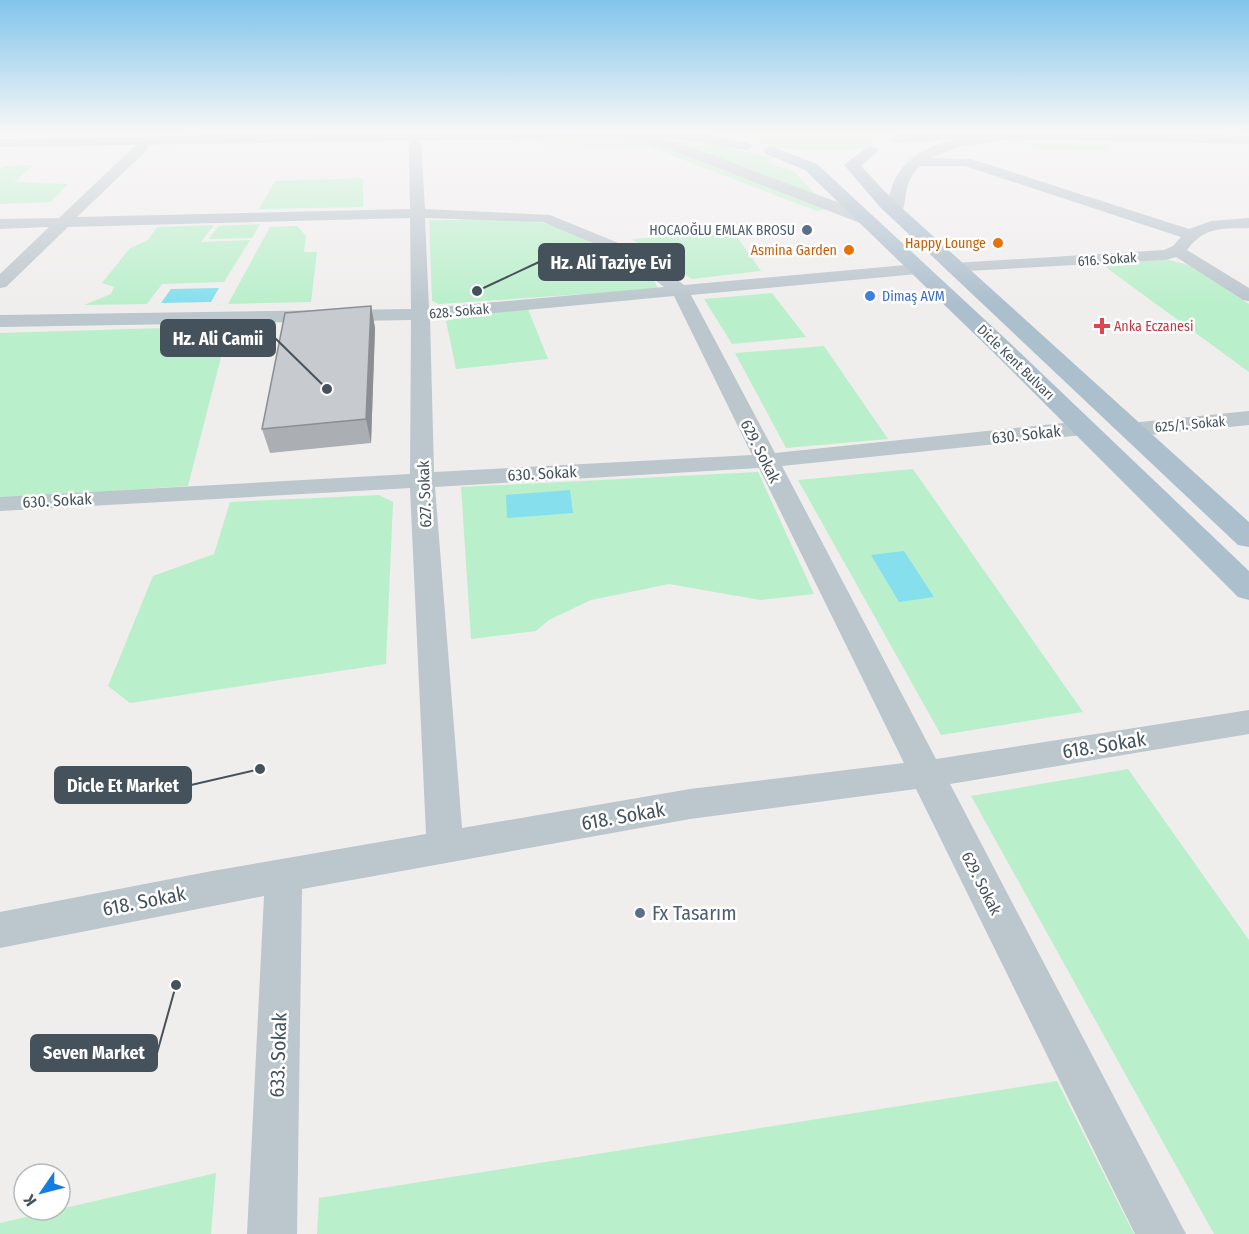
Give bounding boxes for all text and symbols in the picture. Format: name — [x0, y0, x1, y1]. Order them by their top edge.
place label: HOCAOĞLU EMLAK BROSU — [649, 222, 795, 239]
marker: HOCAOĞLU EMLAK BROSU — [800, 223, 814, 237]
place label: Happy Lounge — [905, 235, 986, 252]
marker: Happy Lounge — [991, 236, 1005, 250]
place label: Asmina Garden — [751, 242, 837, 259]
marker: Asmina Garden — [842, 243, 856, 257]
callout: Hz. Ali Taziye Evi — [539, 244, 684, 280]
street label: 616. Sokak — [1077, 249, 1138, 270]
text: Hz. Ali Taziye Evi — [551, 252, 671, 274]
place label: Dimaş AVM — [882, 288, 945, 305]
marker: Dimaş AVM — [863, 289, 877, 303]
street label: 628. Sokak — [428, 300, 490, 323]
place label: Anka Eczanesi — [1114, 318, 1194, 335]
marker: Anka Eczanesi — [1095, 319, 1109, 333]
callout: Hz. Ali Camii — [161, 320, 275, 356]
street label: Dicle Kent Bulvarı — [974, 321, 1058, 403]
text: Hz. Ali Camii — [173, 328, 263, 350]
street label: 625/1. Sokak — [1154, 413, 1226, 436]
street label: 629. Sokak — [737, 416, 785, 487]
street label: 630. Sokak — [991, 421, 1062, 448]
street label: 627. Sokak — [414, 460, 435, 528]
street label: 630. Sokak — [507, 462, 578, 485]
street label: 630. Sokak — [22, 489, 93, 512]
street label: 618. Sokak — [1060, 726, 1148, 763]
callout: Dicle Et Market — [55, 767, 191, 803]
text: Dicle Et Market — [67, 775, 180, 797]
street label: 618. Sokak — [579, 797, 667, 835]
street label: 629. Sokak — [958, 848, 1006, 919]
street label: 618. Sokak — [100, 881, 188, 921]
place label: Fx Tasarım — [652, 901, 737, 925]
marker: Fx Tasarım — [633, 906, 647, 920]
street label: 633. Sokak — [265, 1011, 292, 1098]
callout: Seven Market — [31, 1035, 157, 1071]
text: Seven Market — [43, 1042, 146, 1064]
north arrow — [12, 1162, 72, 1222]
text: K — [19, 1190, 41, 1210]

